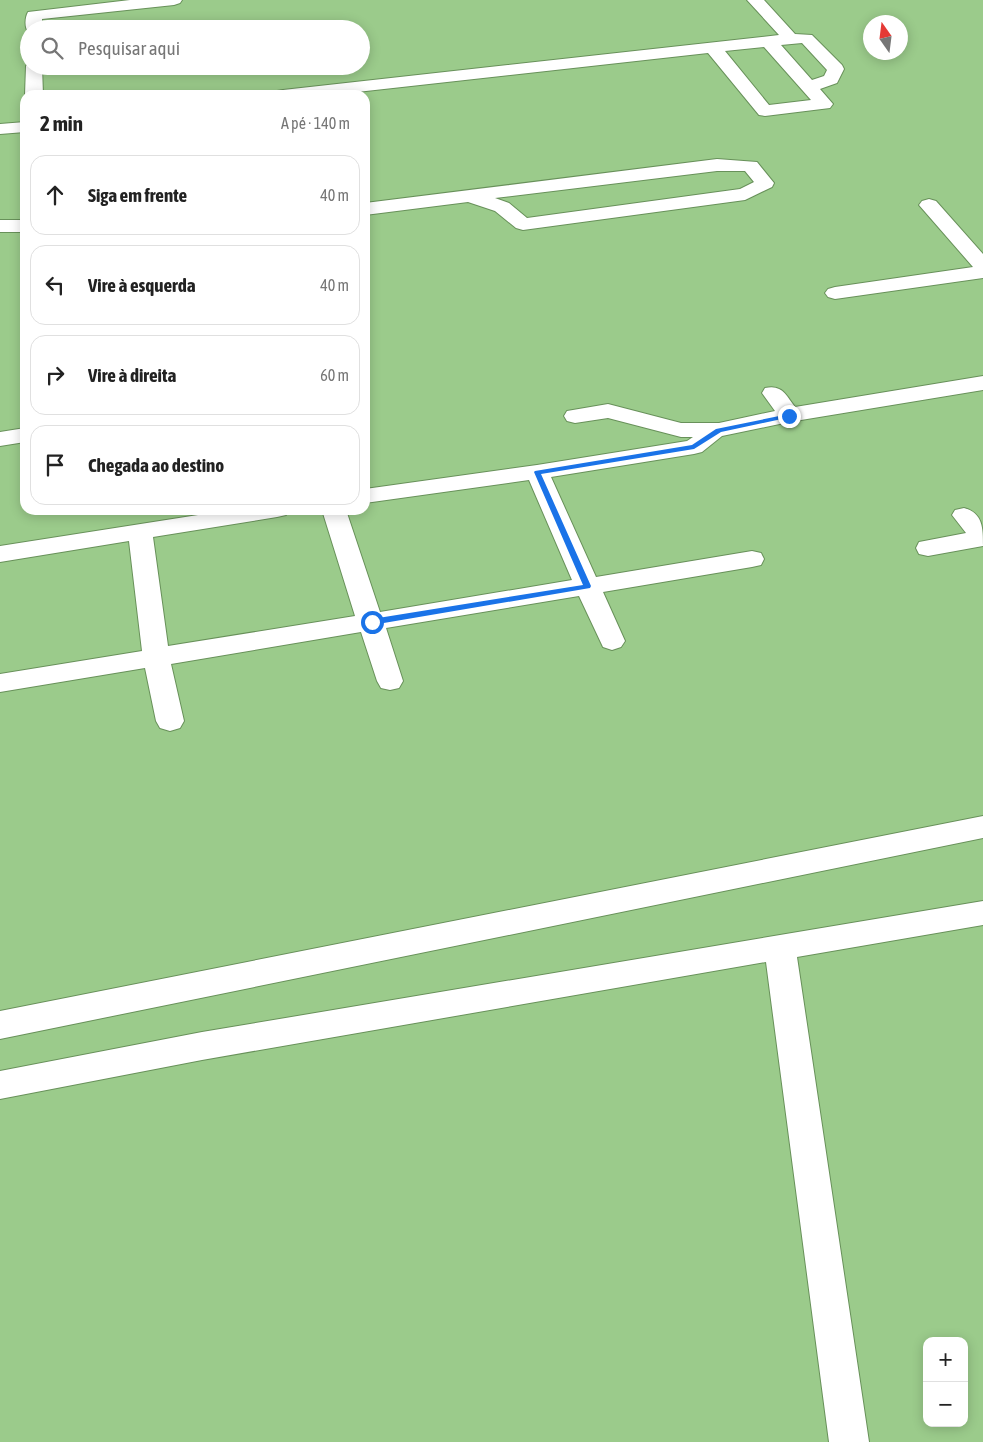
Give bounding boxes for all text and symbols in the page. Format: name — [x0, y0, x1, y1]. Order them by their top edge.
north arrow — [863, 15, 908, 60]
search box — [20, 20, 370, 75]
icon: search — [38, 34, 66, 62]
text: Pesquisar aqui — [78, 37, 180, 59]
text: 2 min — [40, 111, 83, 135]
text: A pé · 140 m — [281, 114, 350, 132]
icon: ahead — [41, 181, 69, 209]
text: Siga em frente — [88, 184, 187, 206]
text: 40 m — [320, 186, 349, 204]
icon: left — [41, 271, 69, 299]
text: Vire à esquerda — [88, 274, 196, 296]
text: 40 m — [320, 276, 349, 294]
icon: right — [41, 361, 69, 389]
text: Vire à direita — [88, 364, 176, 386]
text: 60 m — [320, 366, 349, 384]
route end — [778, 405, 801, 428]
icon: arrive — [41, 451, 69, 479]
text: Chegada ao destino — [88, 454, 224, 476]
route start — [361, 611, 384, 634]
map controls — [923, 1337, 968, 1427]
button: + — [923, 1337, 968, 1382]
button: − — [923, 1382, 968, 1427]

